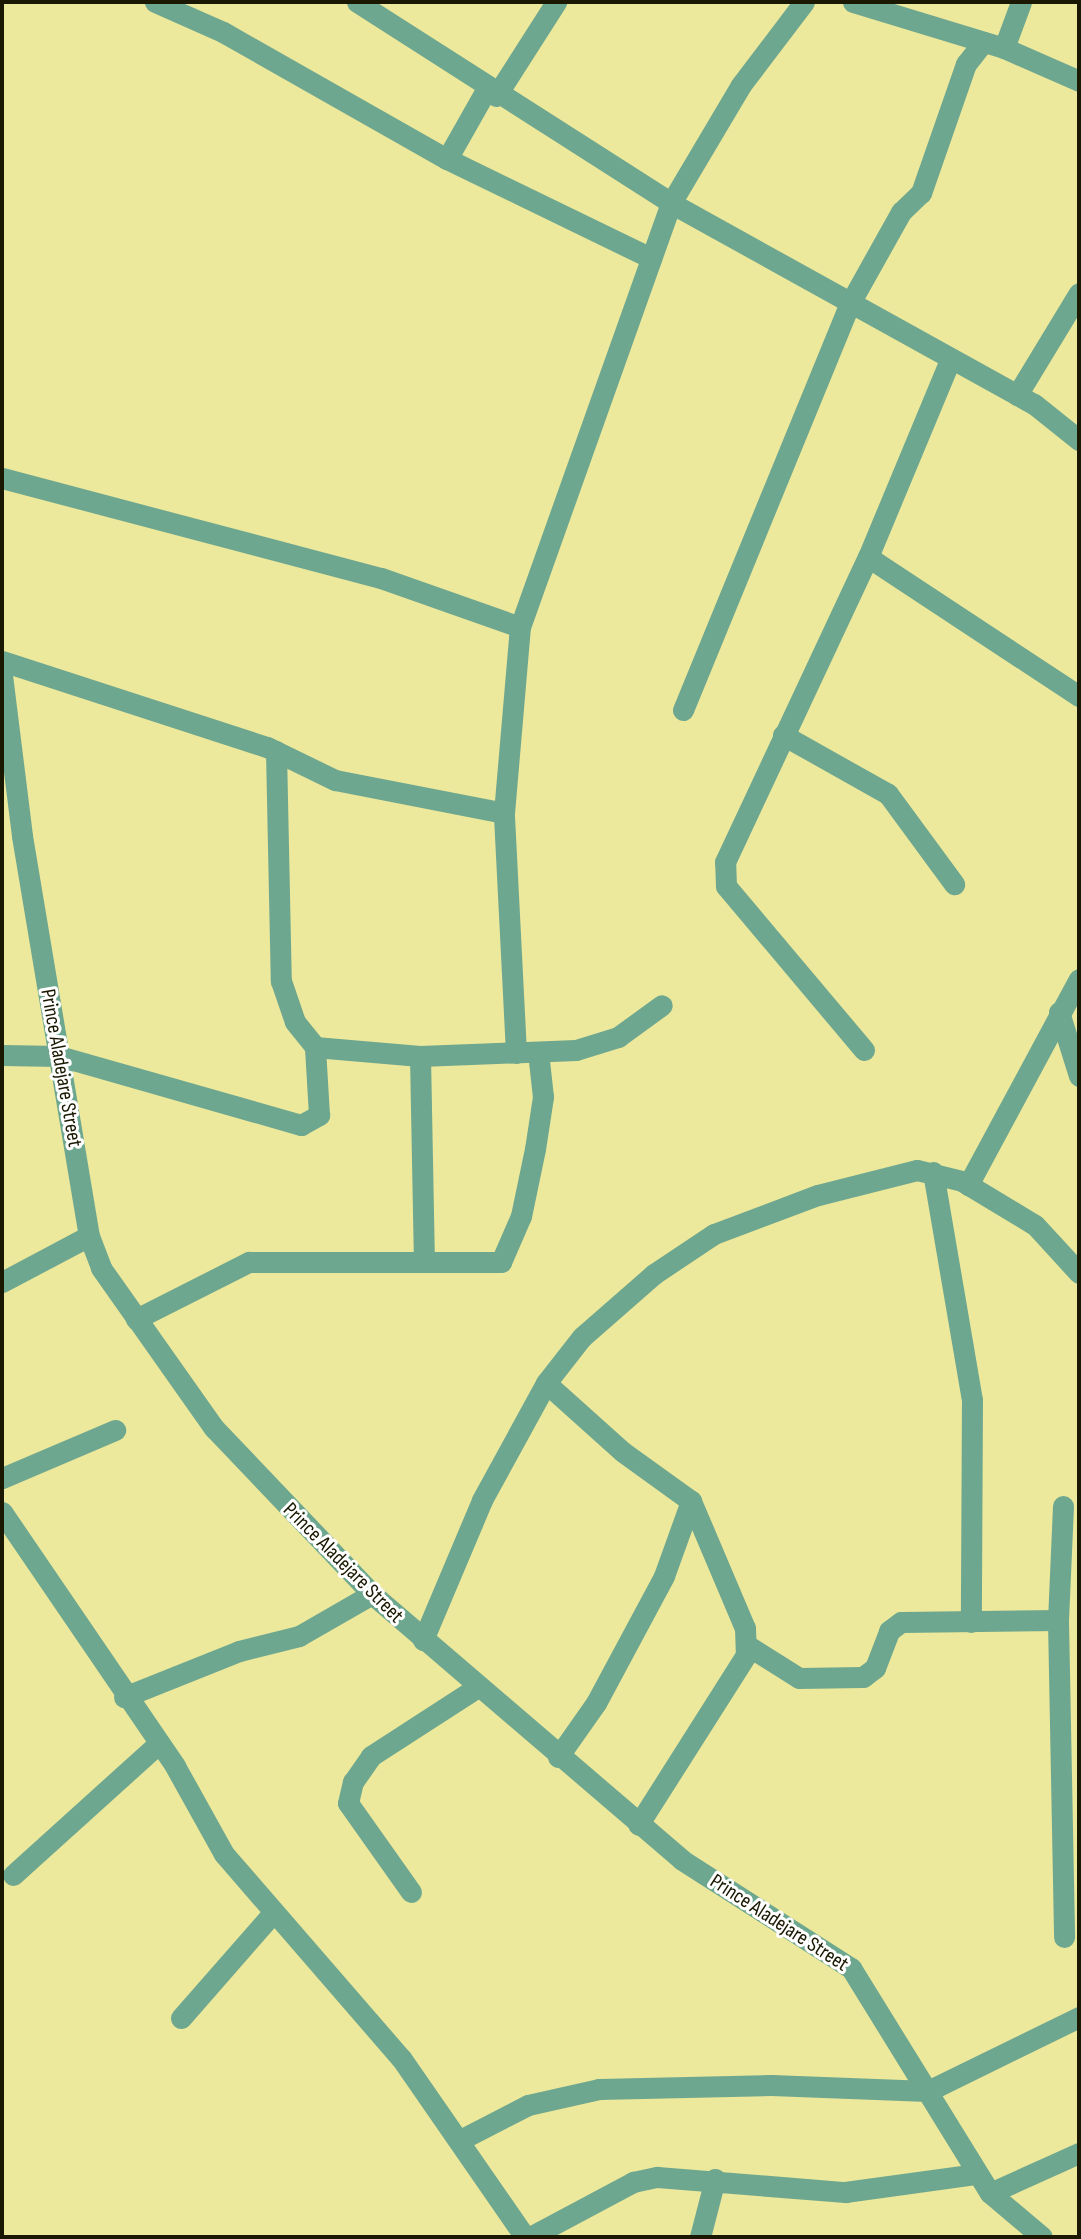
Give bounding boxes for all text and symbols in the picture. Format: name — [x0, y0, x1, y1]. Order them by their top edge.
street label: Prince Aladejare Street — [35, 987, 87, 1149]
street label: Prince Aladejare Street — [278, 1498, 408, 1628]
street label: Prince Aladejare Street — [705, 1869, 853, 1977]

